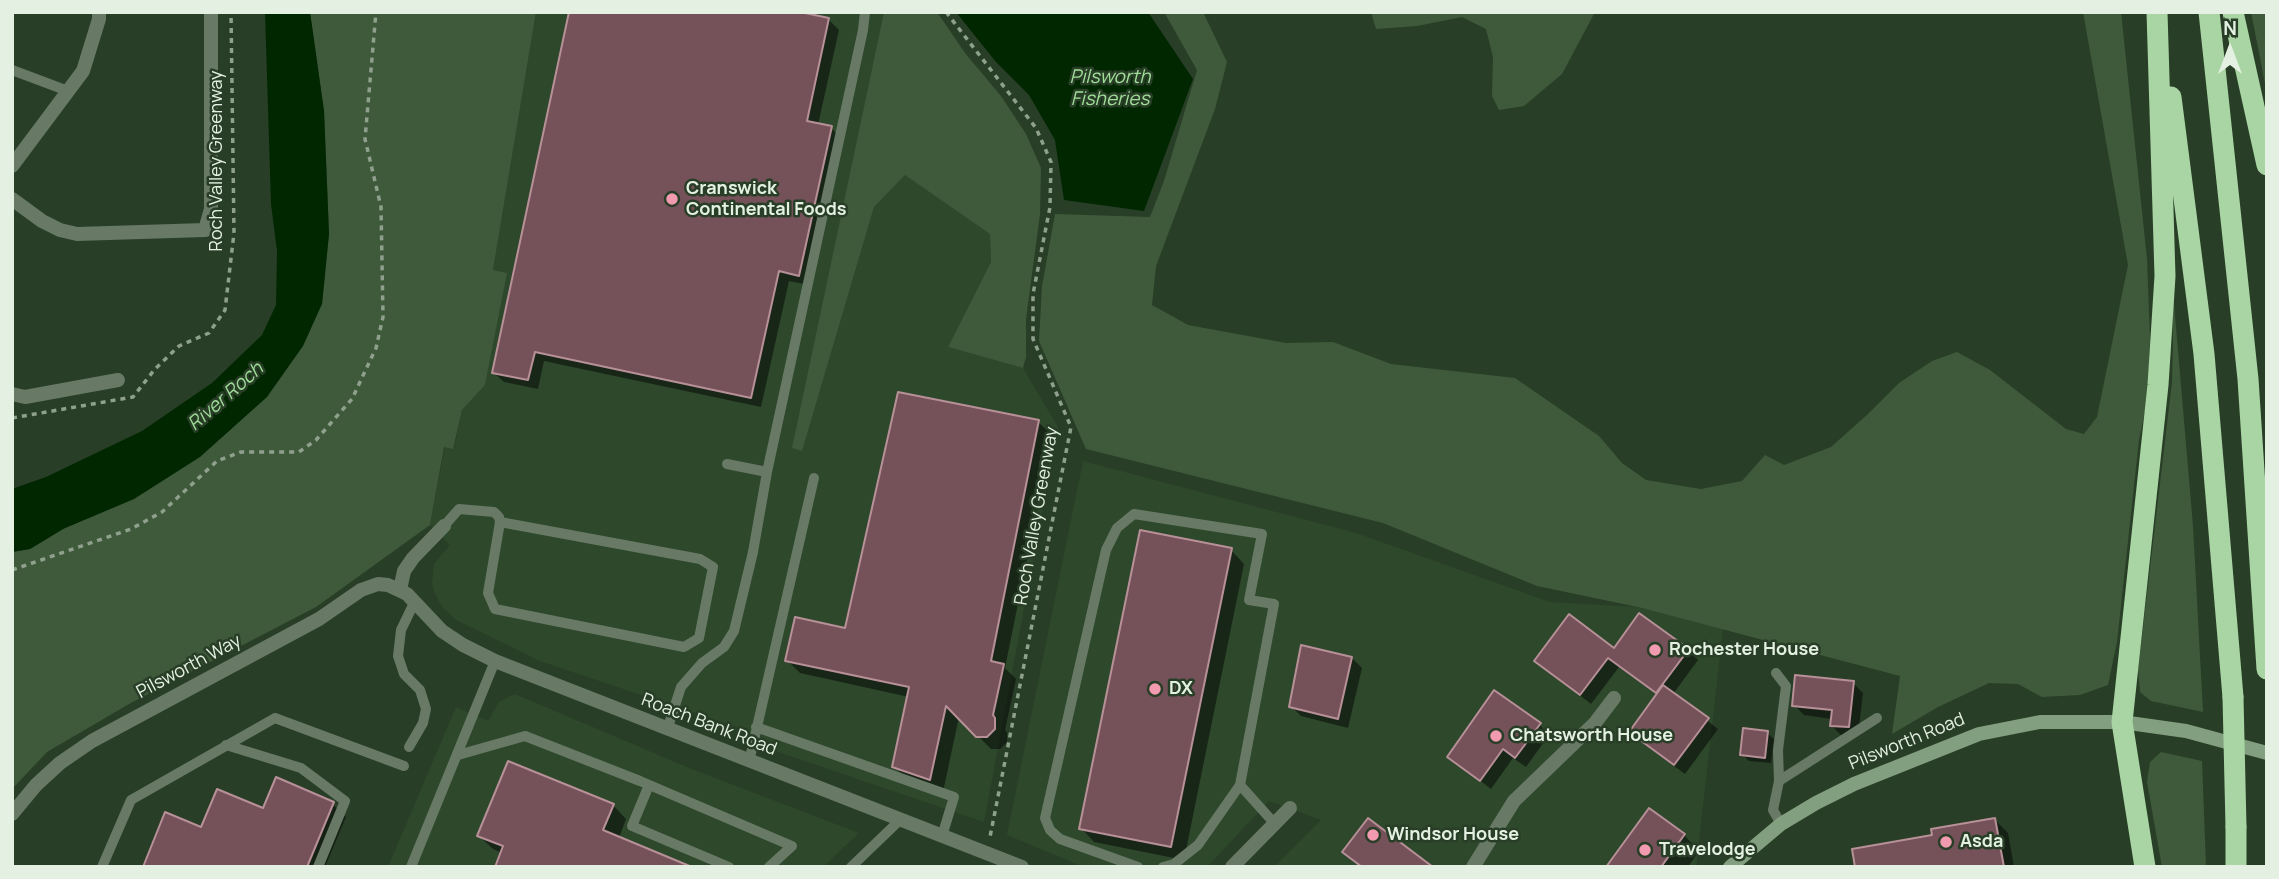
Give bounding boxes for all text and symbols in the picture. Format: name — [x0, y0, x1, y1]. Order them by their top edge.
north arrow — [2195, 14, 2265, 84]
text: N — [2223, 15, 2237, 41]
water label: Pilsworth Fisheries — [1069, 67, 1151, 111]
street label: Roch Valley Greenway — [206, 71, 228, 251]
place label: Cranswick Continental Foods — [686, 178, 847, 220]
marker: Cranswick Continental Foods — [664, 191, 680, 207]
water label: River Roch — [184, 358, 268, 436]
street label: Roch Valley Greenway — [1011, 425, 1063, 607]
street label: Pilsworth Way — [133, 630, 245, 704]
place label: Rochester House — [1669, 639, 1819, 661]
marker: Rochester House — [1647, 642, 1663, 658]
place label: DX — [1169, 678, 1193, 700]
marker: DX — [1147, 681, 1163, 697]
street label: Roach Bank Road — [638, 689, 780, 761]
street label: Pilsworth Road — [1846, 709, 1968, 775]
place label: Chatsworth House — [1510, 725, 1673, 747]
marker: Chatsworth House — [1488, 728, 1504, 744]
place label: Windsor House — [1387, 824, 1519, 846]
marker: Windsor House — [1365, 827, 1381, 843]
place label: Asda — [1960, 831, 2003, 853]
marker: Asda — [1938, 834, 1954, 850]
place label: Travelodge — [1659, 839, 1756, 861]
marker: Travelodge — [1637, 842, 1653, 858]

